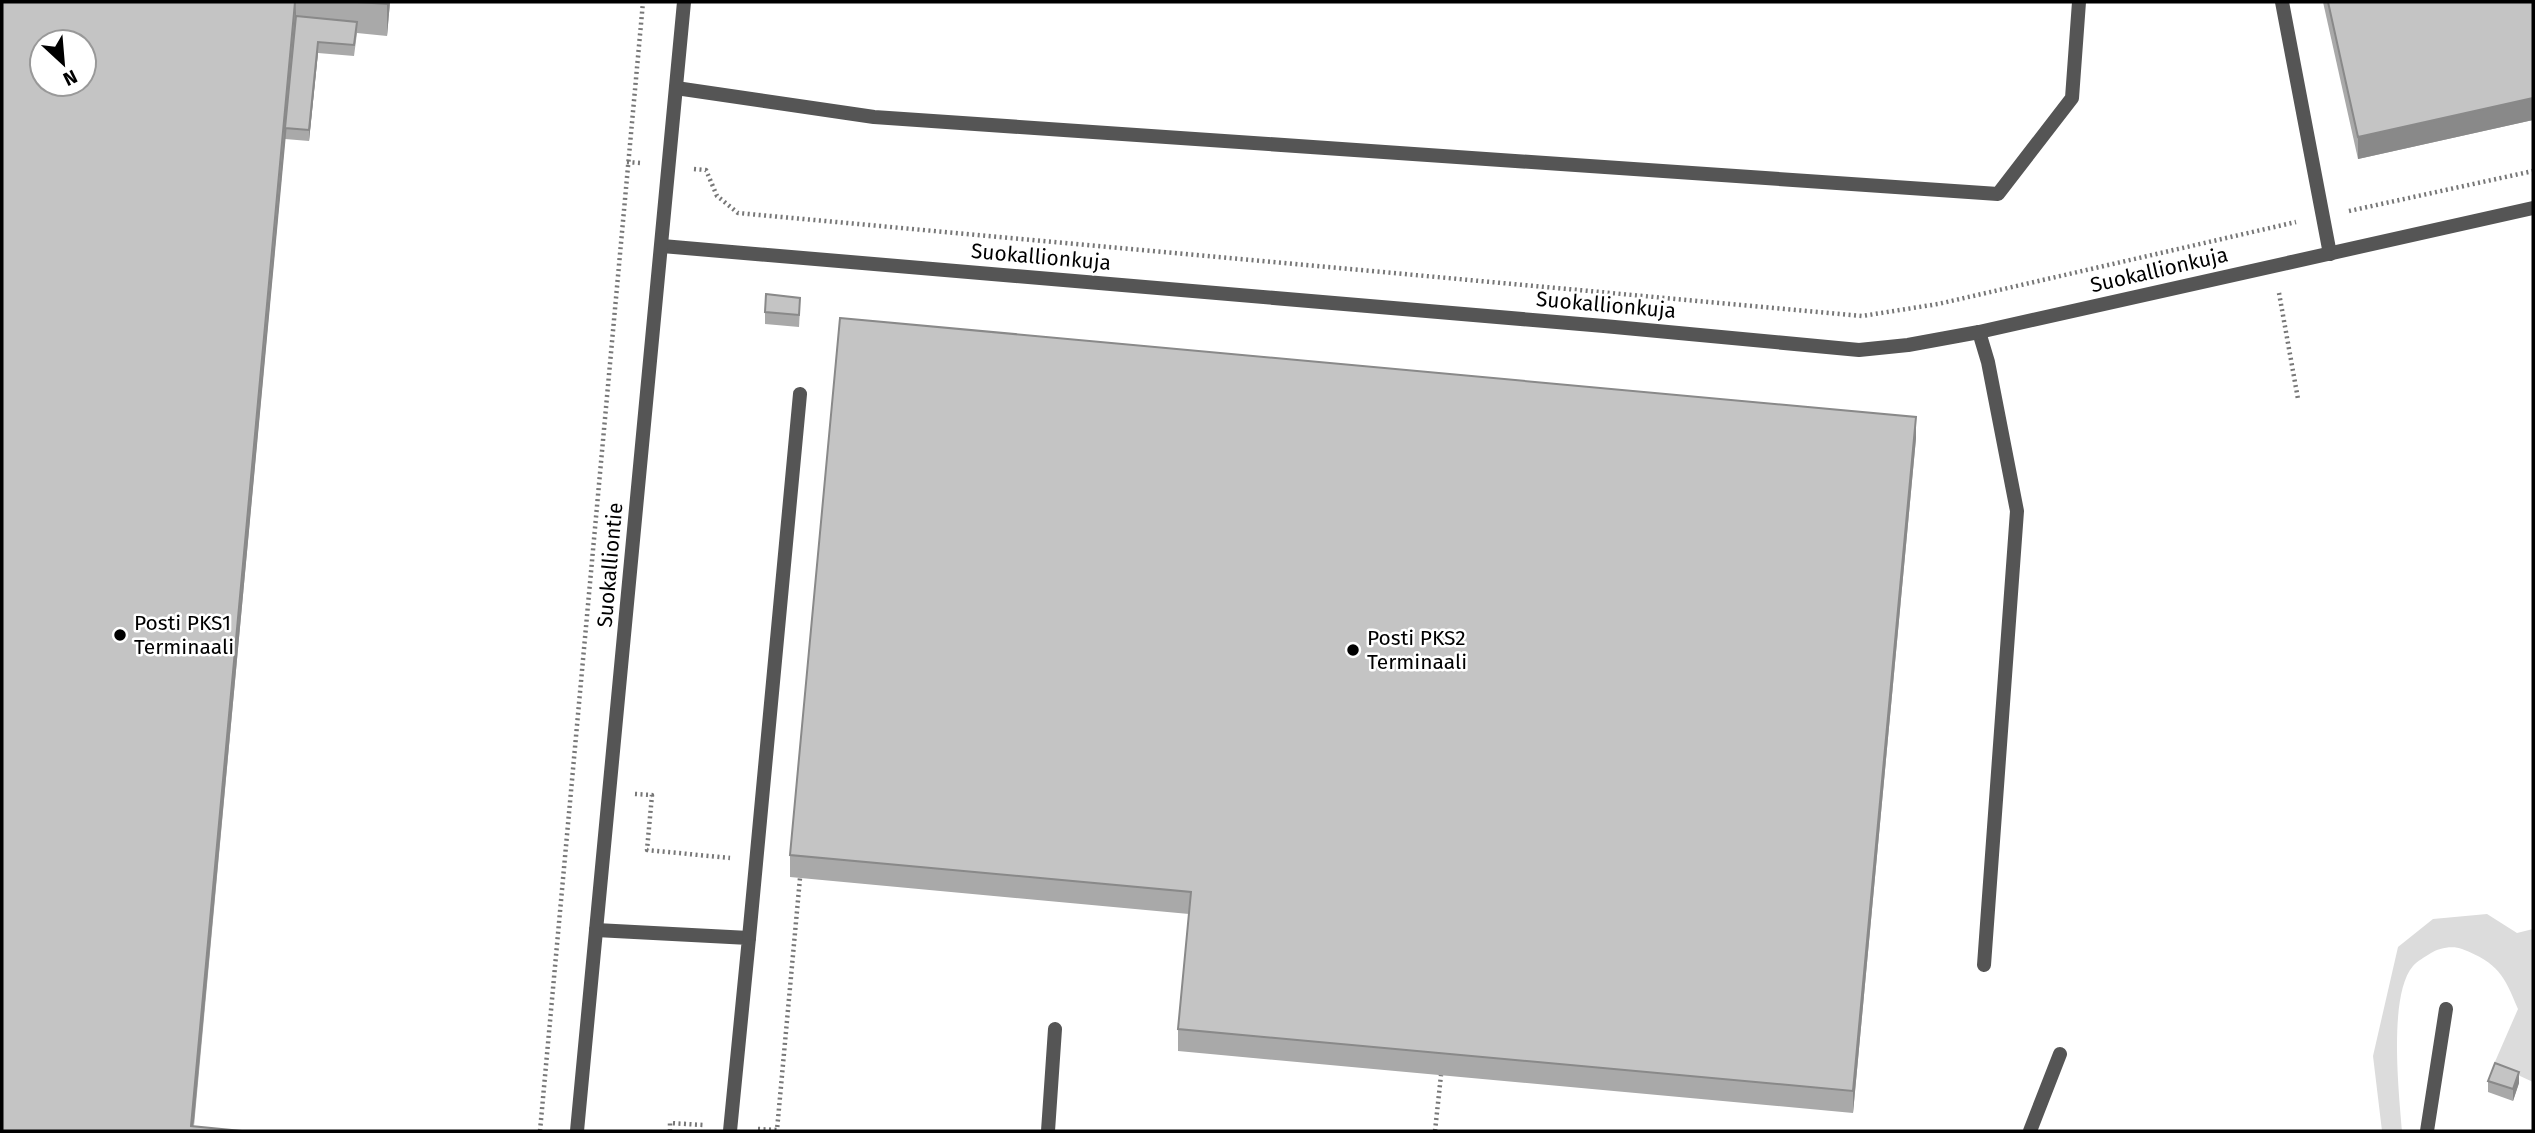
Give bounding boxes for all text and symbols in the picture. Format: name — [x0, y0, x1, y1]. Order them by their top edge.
north arrow — [28, 28, 98, 98]
text: N — [60, 65, 81, 91]
street label: Suokallionkuja — [970, 238, 1112, 276]
street label: Suokallionkuja — [2088, 242, 2230, 298]
street label: Suokallionkuja — [1535, 286, 1677, 324]
street label: Suokalliontie — [592, 501, 628, 629]
place label: Posti PKS1 Terminaali — [134, 610, 234, 660]
place label: Posti PKS2 Terminaali — [1367, 625, 1467, 675]
marker: Posti PKS1 Terminaali — [112, 627, 128, 643]
marker: Posti PKS2 Terminaali — [1345, 642, 1361, 658]

